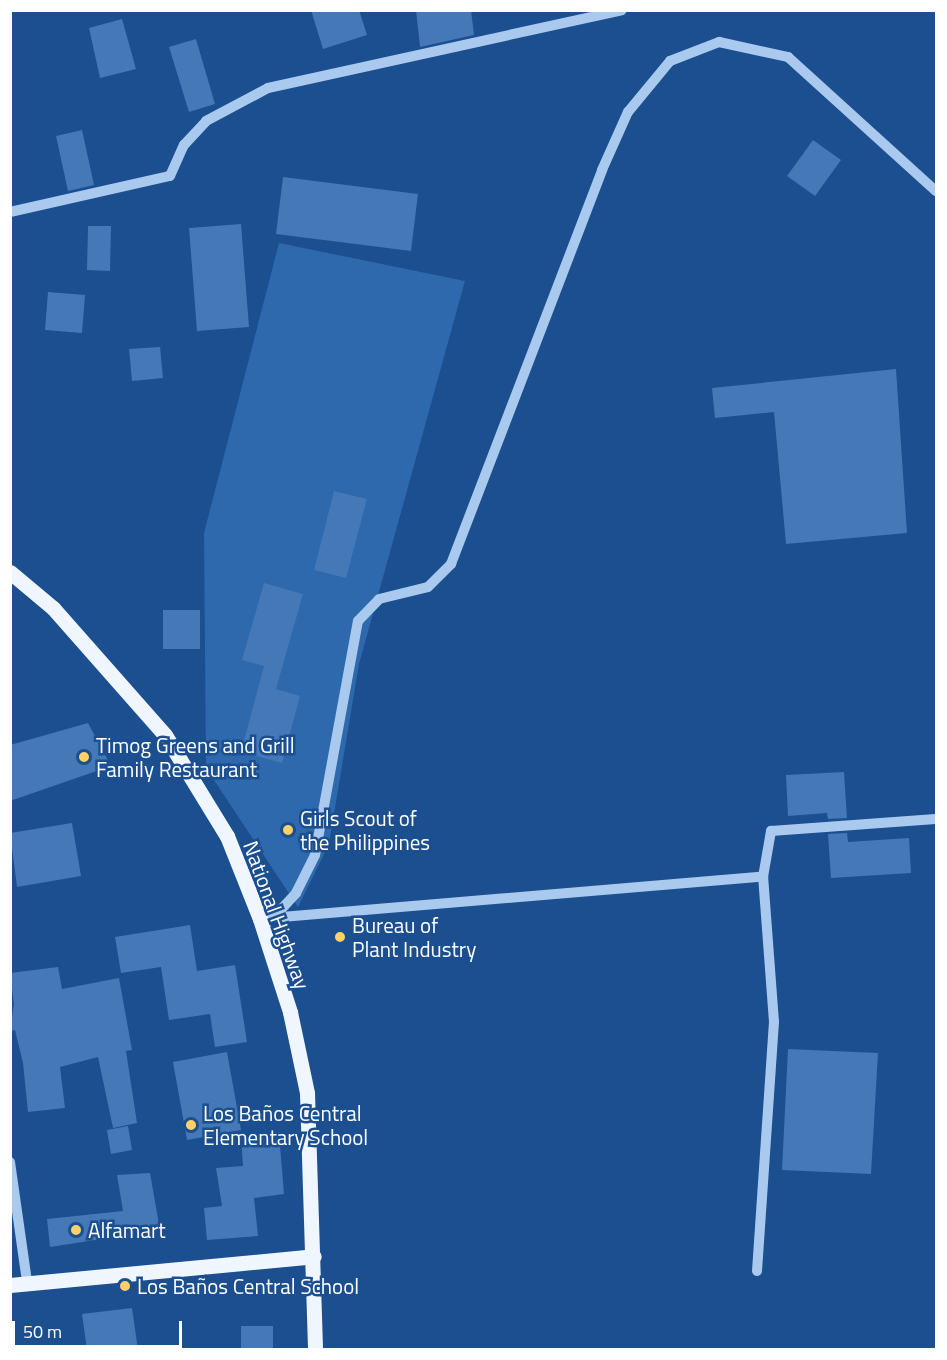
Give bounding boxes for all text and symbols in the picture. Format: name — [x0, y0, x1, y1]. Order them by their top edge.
place label: Timog Greens and Grill Family Restaurant — [96, 732, 295, 782]
marker: Timog Greens and Grill Family Restaurant — [77, 750, 91, 764]
place label: Girls Scout of the Philippines — [300, 805, 430, 855]
marker: Girls Scout of the Philippines — [281, 823, 295, 837]
street label: National Highway — [238, 837, 316, 993]
place label: Bureau of Plant Industry — [352, 912, 476, 962]
marker: Bureau of Plant Industry — [333, 930, 347, 944]
place label: Los Baños Central Elementary School — [203, 1100, 368, 1150]
marker: Los Baños Central Elementary School — [184, 1118, 198, 1132]
place label: Alfamart — [88, 1217, 166, 1243]
marker: Alfamart — [69, 1223, 83, 1237]
place label: Los Baños Central School — [137, 1273, 359, 1299]
marker: Los Baños Central School — [118, 1279, 132, 1293]
scale bar — [15, 1309, 184, 1347]
text: 50 m — [23, 1318, 62, 1345]

